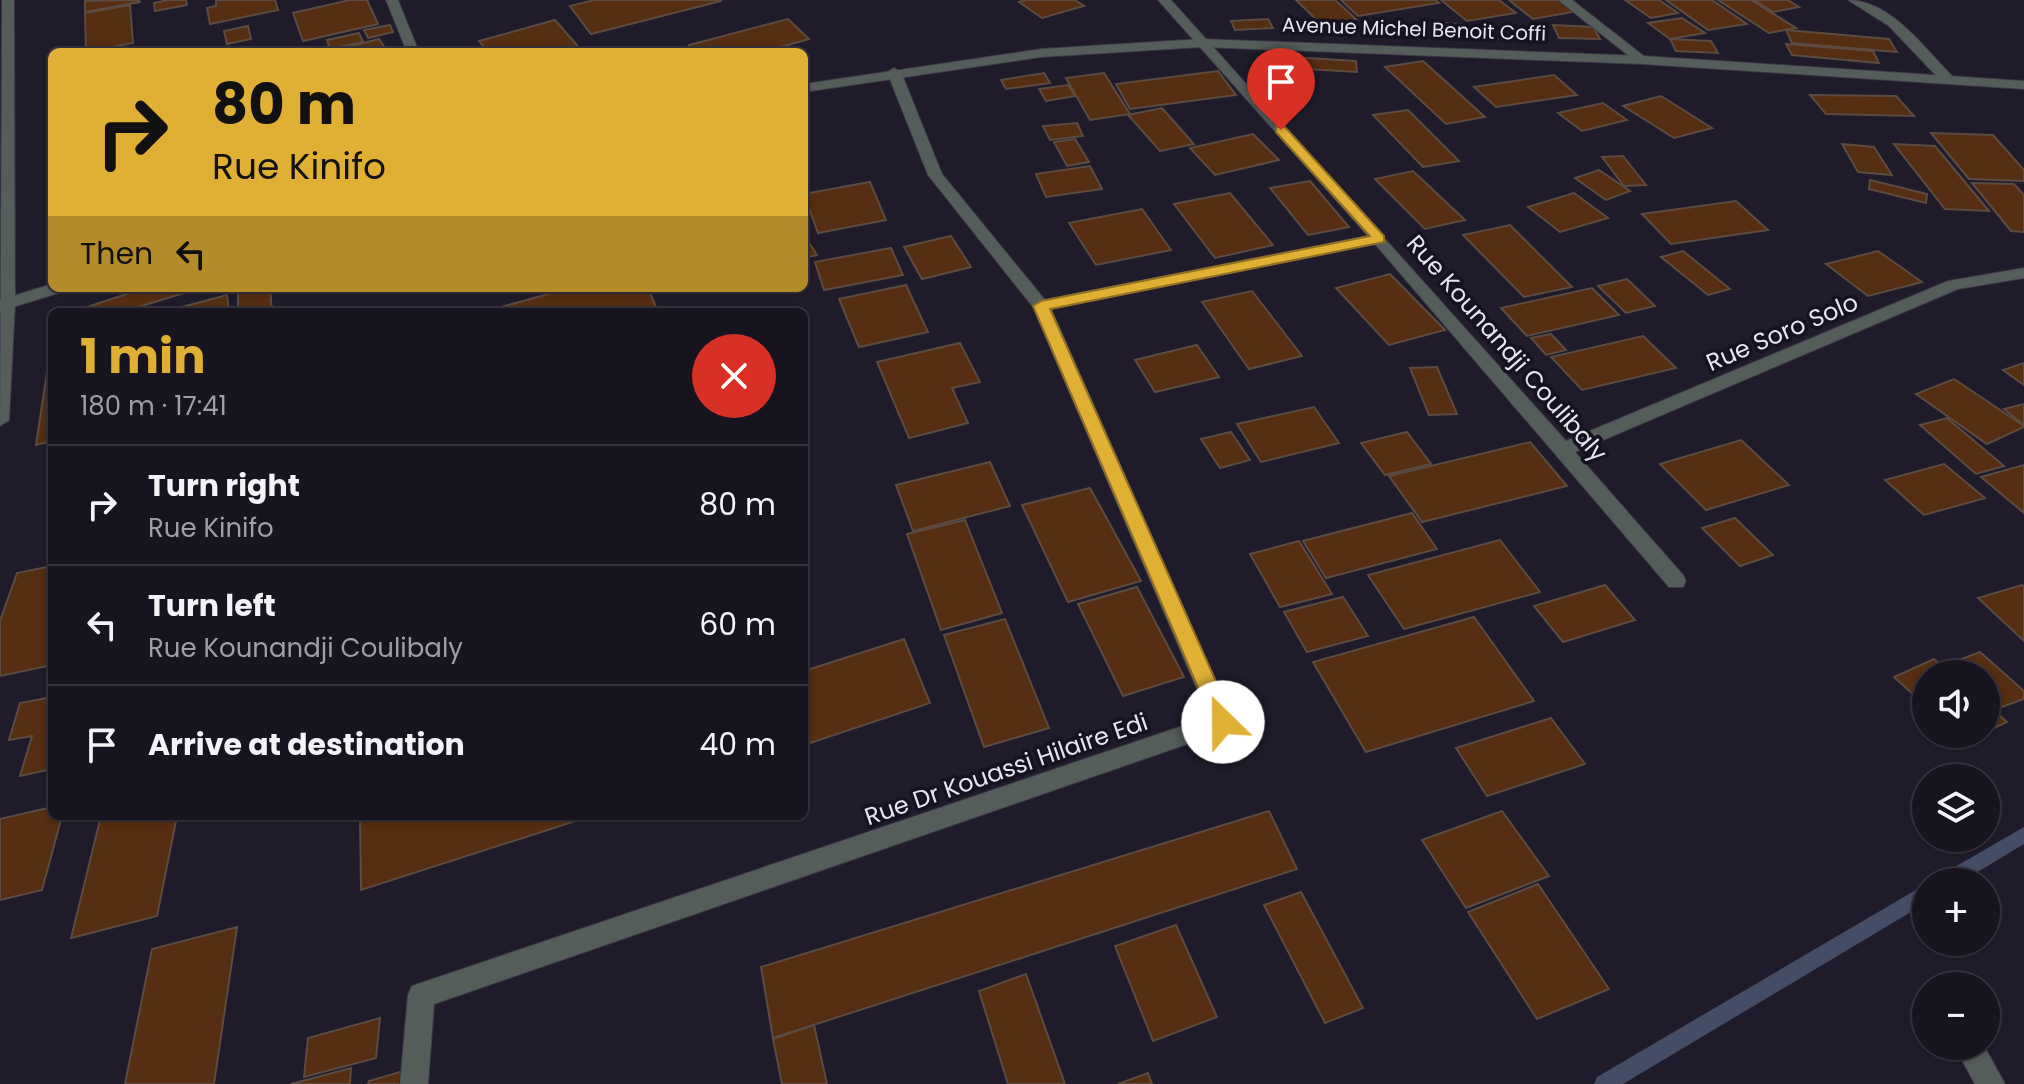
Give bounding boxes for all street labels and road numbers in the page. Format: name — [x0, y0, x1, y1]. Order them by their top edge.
street label: Avenue Michel Benoit Coffi — [1281, 10, 1547, 48]
street label: Rue Kounandji Coulibaly — [1399, 227, 1615, 469]
street label: Rue Soro Solo — [1701, 285, 1863, 379]
street label: Rue Dr Kouassi Hilaire Edi — [860, 705, 1152, 833]

